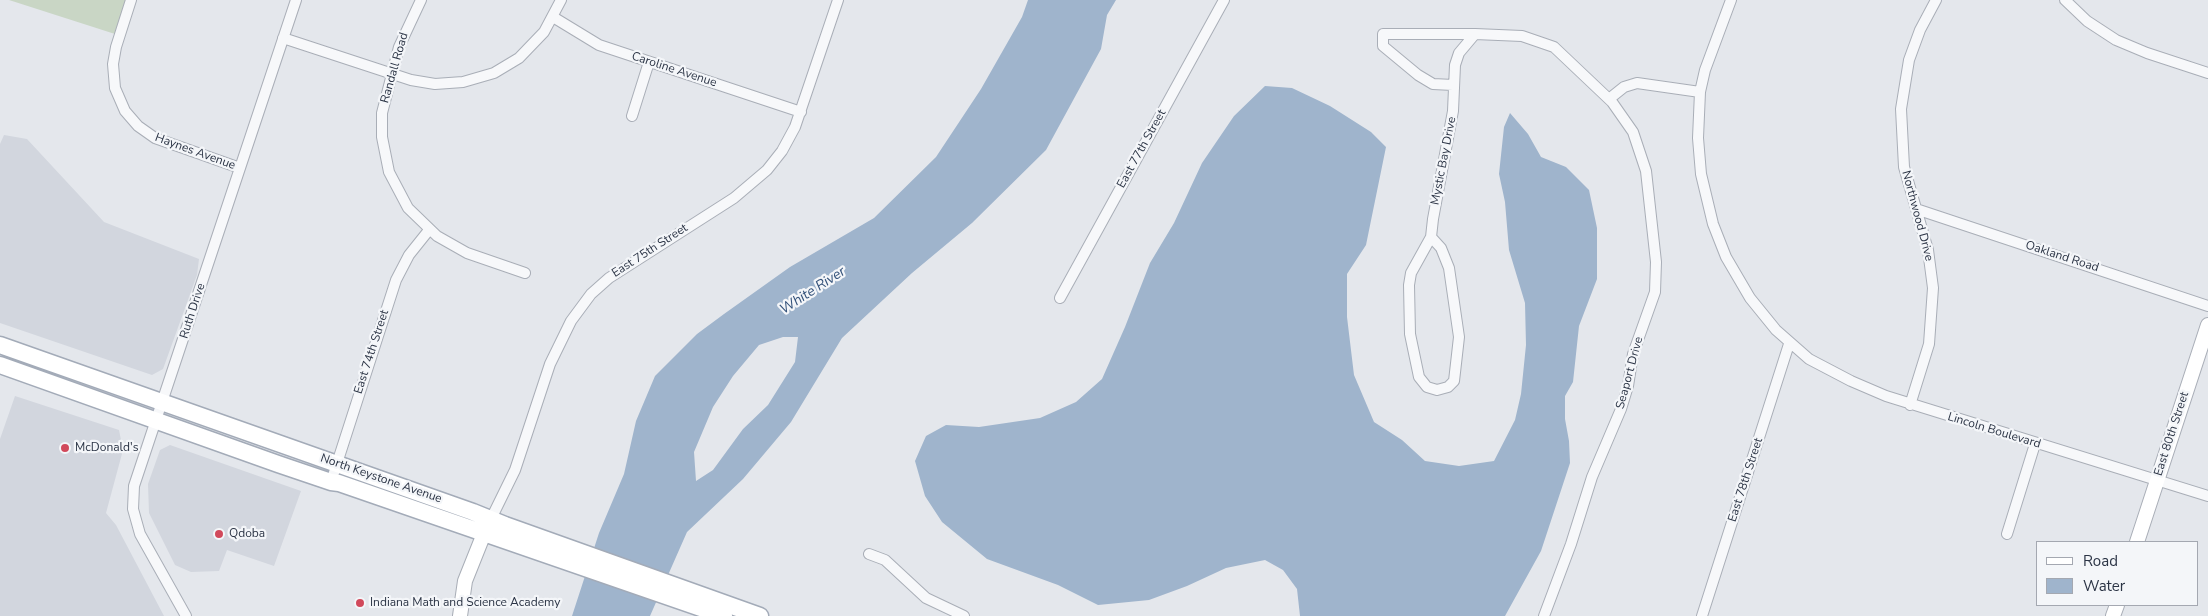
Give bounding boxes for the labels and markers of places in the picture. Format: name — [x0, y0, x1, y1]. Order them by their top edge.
place label: McDonald's — [75, 441, 138, 455]
marker: McDonald's — [59, 442, 71, 454]
place label: Qdoba — [229, 527, 265, 541]
marker: Qdoba — [213, 528, 225, 540]
place label: Indiana Math and Science Academy — [370, 596, 560, 610]
marker: Indiana Math and Science Academy — [354, 597, 366, 609]

